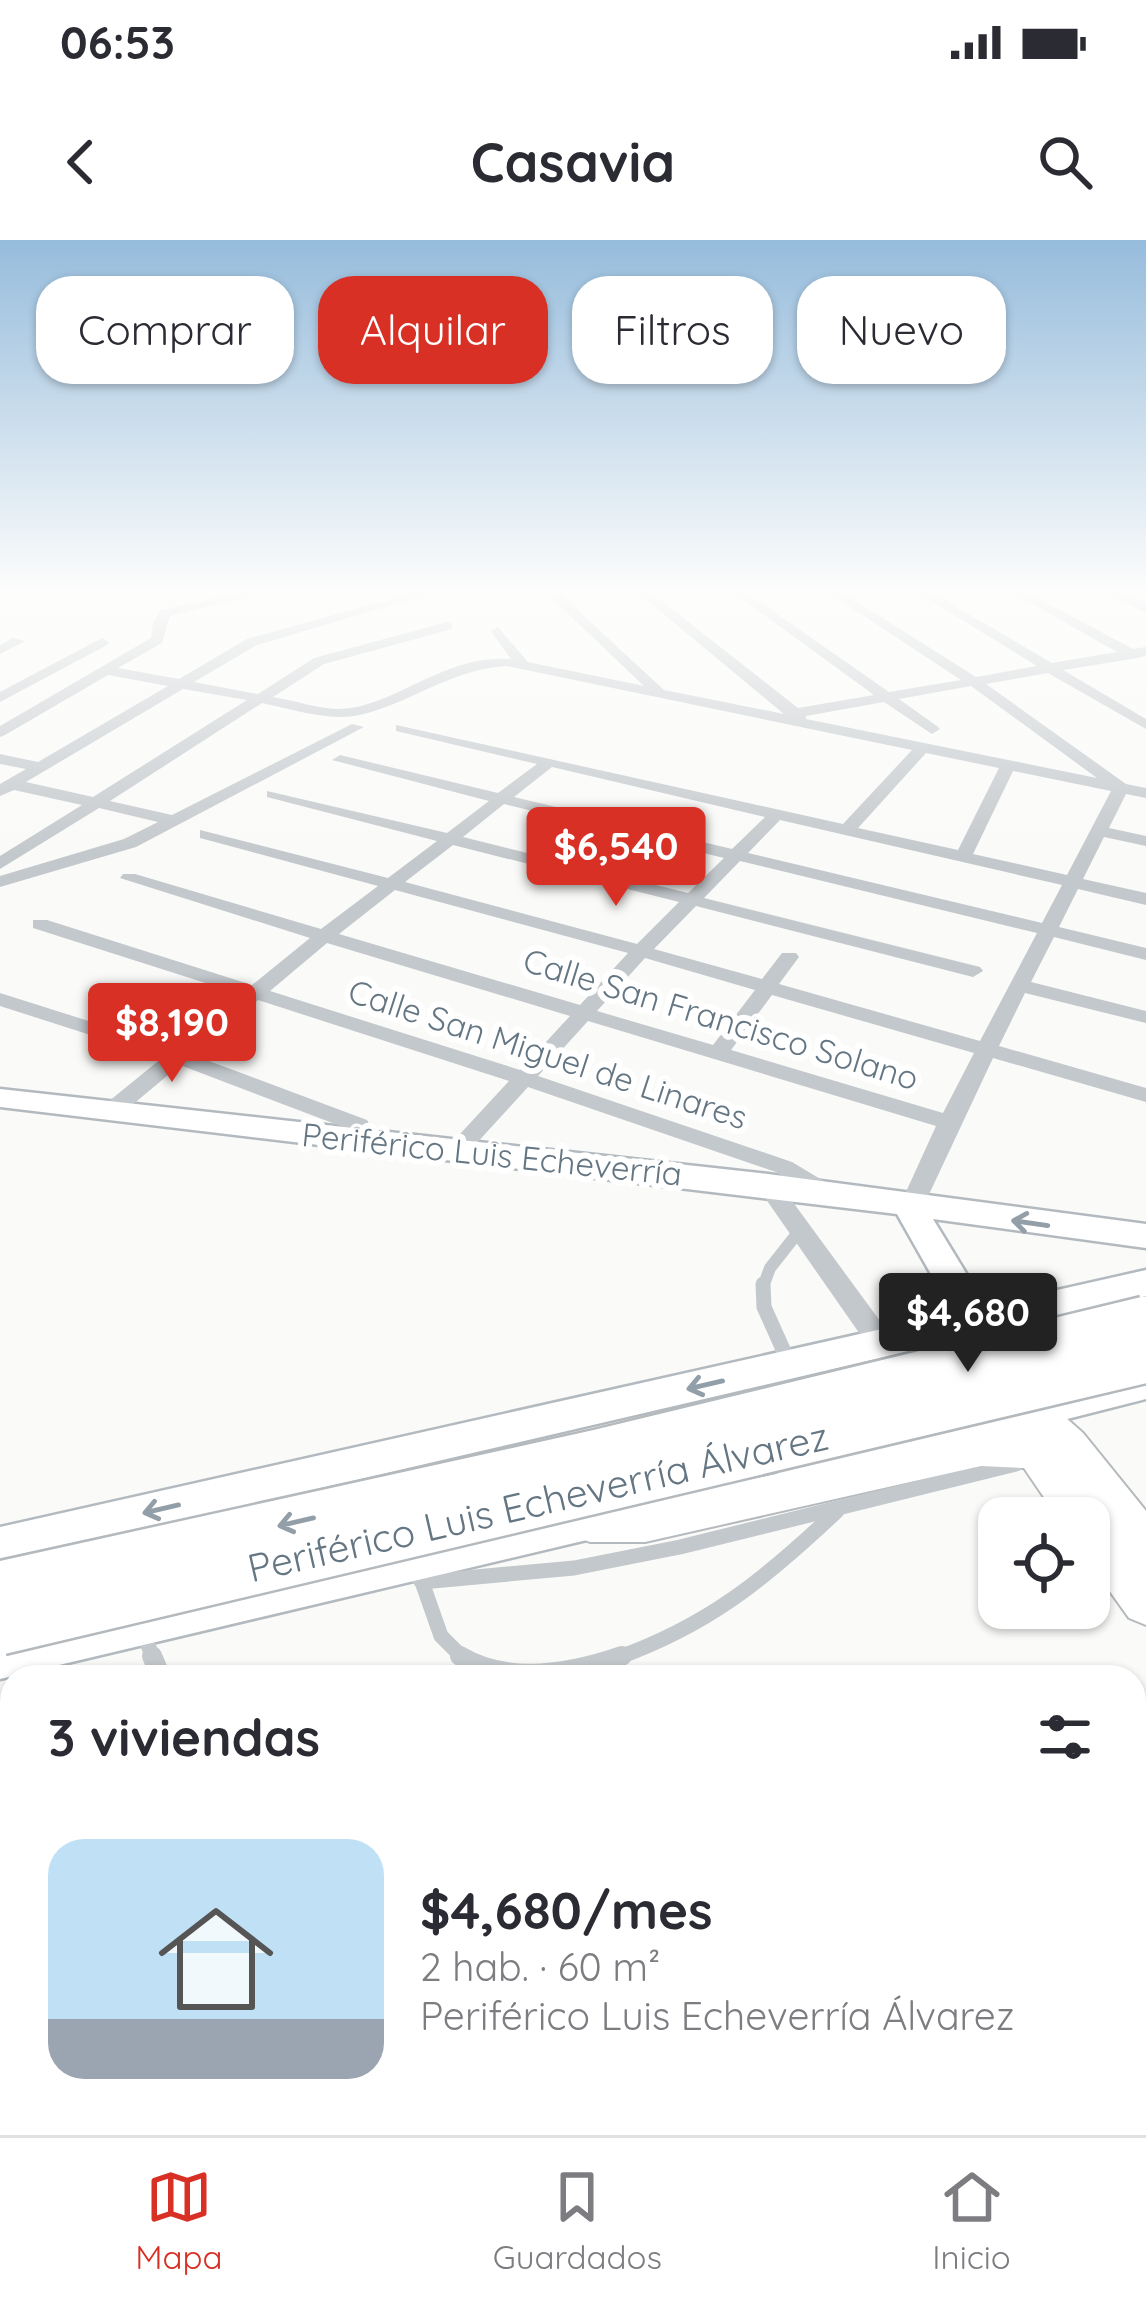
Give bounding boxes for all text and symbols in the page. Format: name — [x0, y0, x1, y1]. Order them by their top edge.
text: 06:53 — [60, 14, 175, 70]
text: Casavia — [471, 128, 675, 196]
icon: back — [48, 129, 114, 195]
icon: search — [1032, 129, 1098, 195]
chip: Comprar — [36, 276, 294, 384]
chip: Alquilar — [318, 276, 548, 384]
chip: Filtros — [572, 276, 773, 384]
chip: Nuevo — [797, 276, 1006, 384]
pin: $6,540 — [518, 807, 714, 909]
text: $6,540 — [554, 821, 678, 870]
street label: Calle San Francisco Solano — [519, 939, 924, 1098]
street label: Calle San Miguel de Linares — [344, 970, 753, 1137]
pin: $8,190 — [74, 983, 270, 1085]
text: $8,190 — [115, 997, 229, 1046]
street label: Periférico Luis Echeverría — [300, 1113, 684, 1194]
one-way arrow — [1011, 1211, 1050, 1234]
pin: $4,680 — [870, 1273, 1066, 1375]
text: $4,680 — [906, 1287, 1030, 1336]
one-way arrow — [686, 1375, 724, 1398]
street label: Periférico Luis Echeverría Álvarez — [243, 1411, 833, 1592]
map controls — [978, 1497, 1110, 1629]
button: locate — [978, 1497, 1110, 1629]
one-way arrow — [142, 1499, 180, 1522]
one-way arrow — [278, 1511, 316, 1534]
icon: filters — [1032, 1704, 1098, 1770]
text: 3 viviendas — [48, 1705, 320, 1769]
text: $4,680/mes — [420, 1878, 713, 1942]
icon: home — [144, 1887, 288, 2031]
text: 2 hab. · 60 m² — [420, 1942, 660, 1991]
text: Periférico Luis Echeverría Álvarez — [420, 1991, 1014, 2040]
tab: Mapa — [135, 2164, 222, 2277]
tab: Guardados — [493, 2164, 662, 2277]
tab: Inicio — [932, 2164, 1011, 2277]

